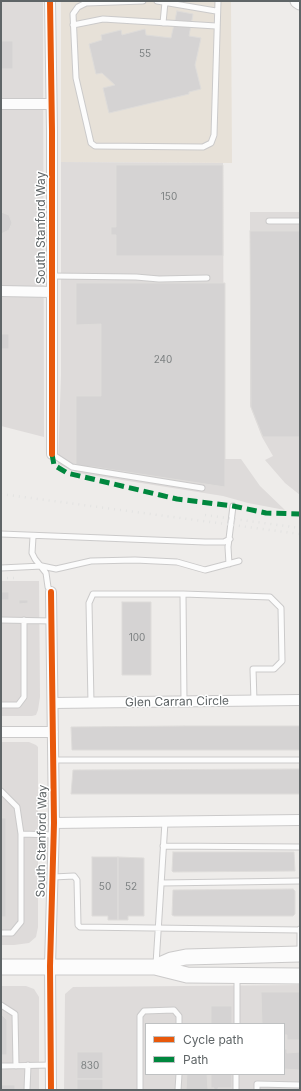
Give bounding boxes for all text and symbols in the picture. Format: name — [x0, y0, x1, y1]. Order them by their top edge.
house number: 55 — [139, 48, 151, 60]
street label: South Stanford Way — [34, 172, 48, 284]
house number: 150 — [161, 191, 177, 203]
house number: 240 — [154, 354, 172, 366]
house number: 100 — [129, 632, 145, 644]
street label: Glen Carran Circle — [125, 694, 229, 710]
street label: South Stanford Way — [34, 785, 50, 897]
house number: 50 — [99, 881, 111, 893]
house number: 52 — [125, 881, 137, 893]
legend — [145, 1023, 285, 1075]
text: Cycle path — [183, 1032, 244, 1047]
text: Path — [183, 1052, 208, 1067]
house number: 830 — [81, 1060, 99, 1072]

